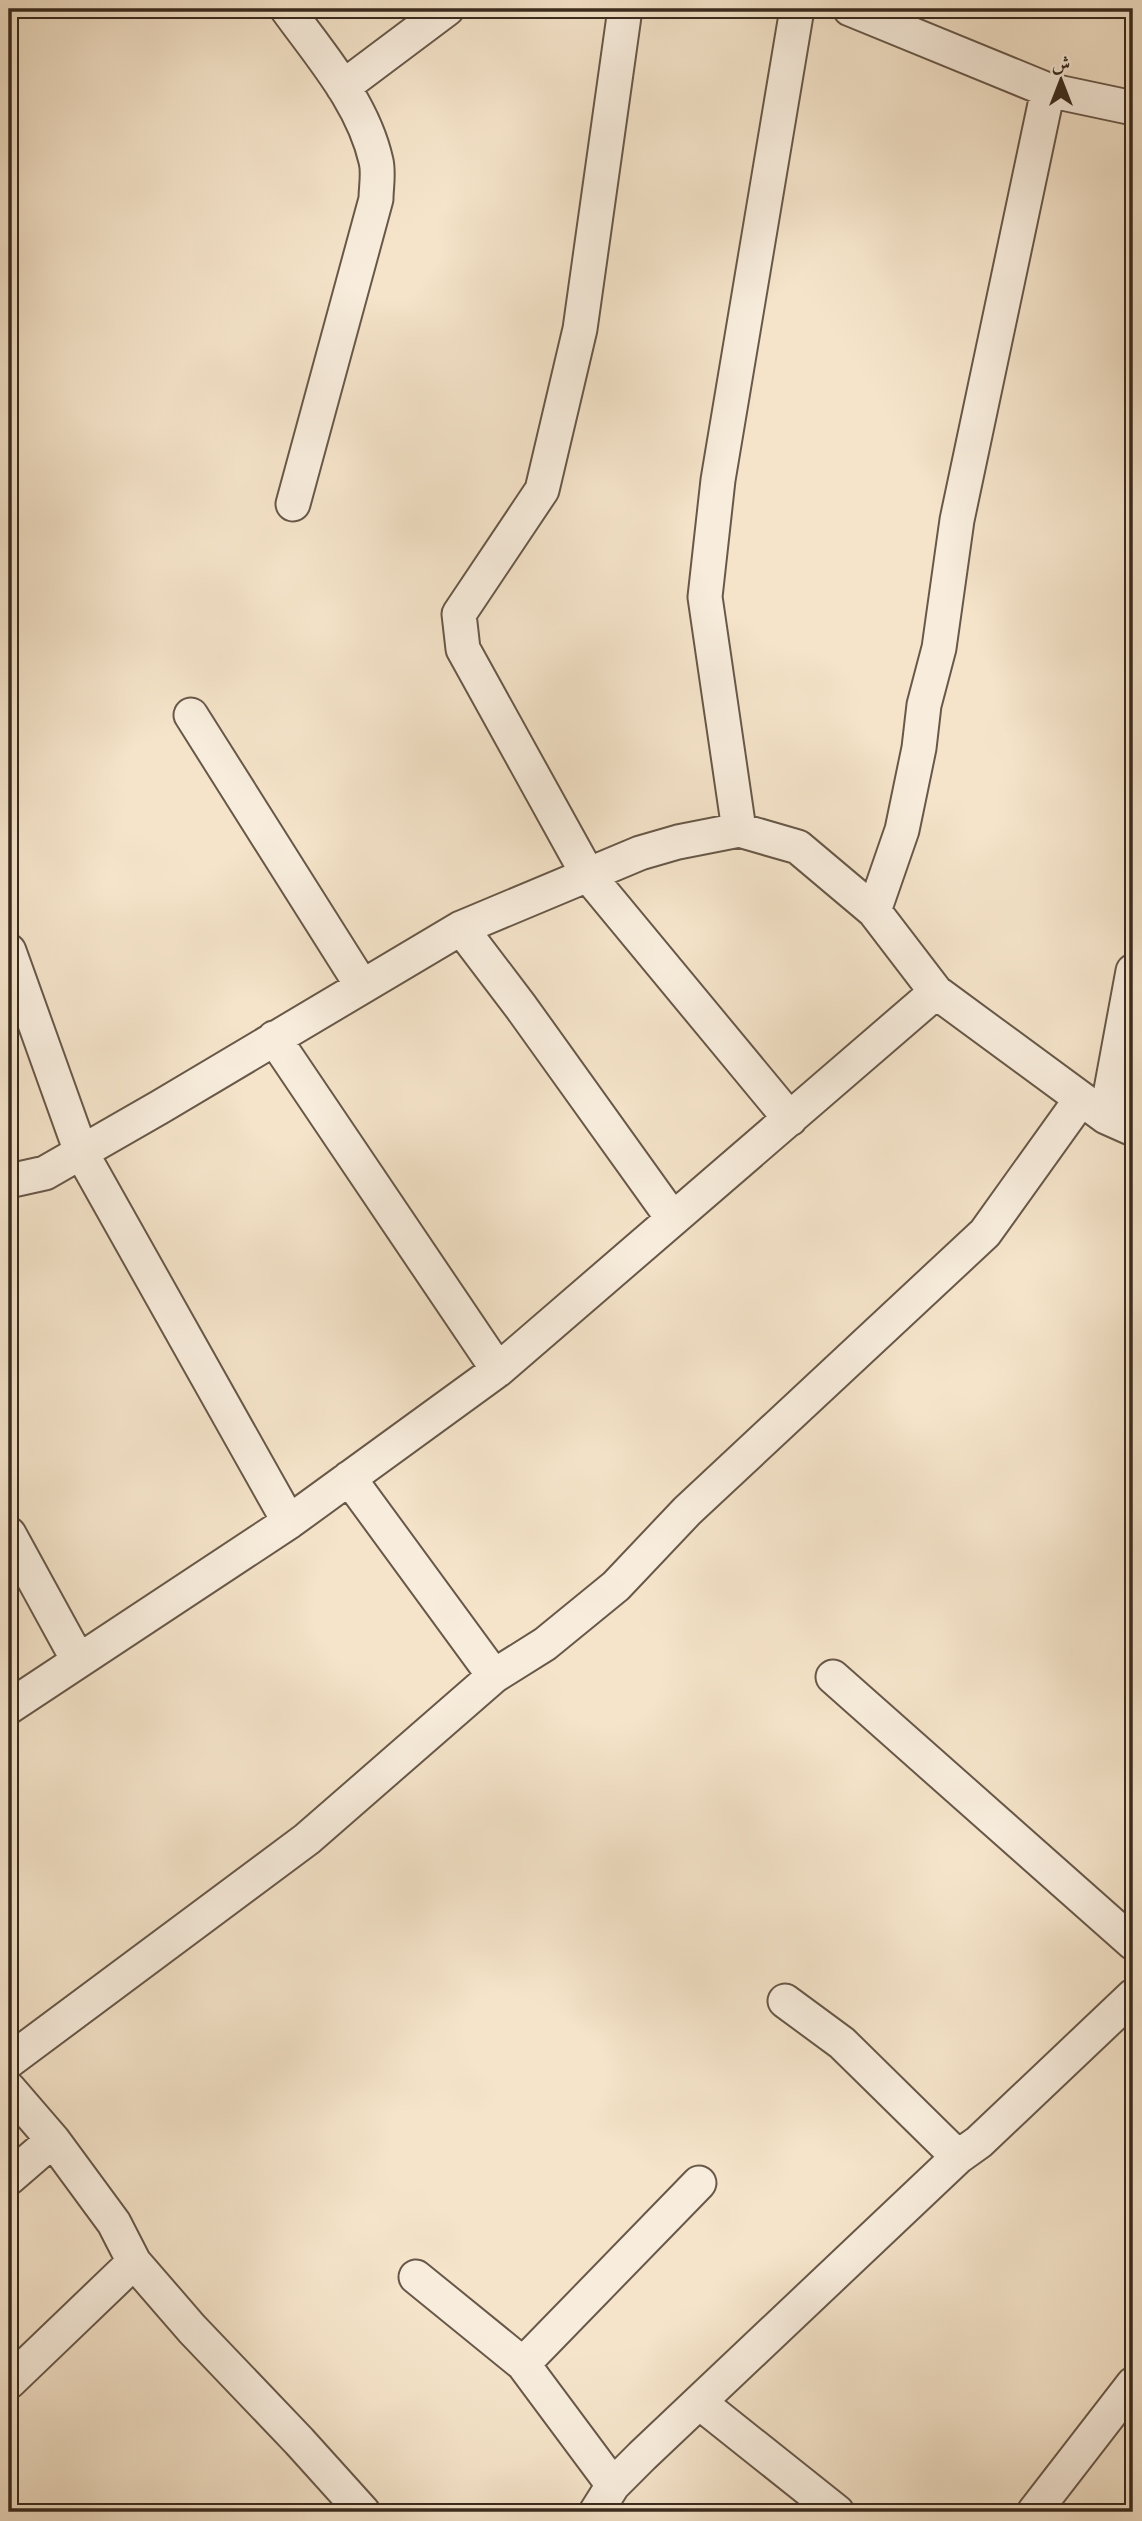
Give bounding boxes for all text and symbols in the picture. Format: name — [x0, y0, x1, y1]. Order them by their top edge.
north arrow — [1026, 46, 1096, 116]
text: ش — [1052, 53, 1070, 76]

